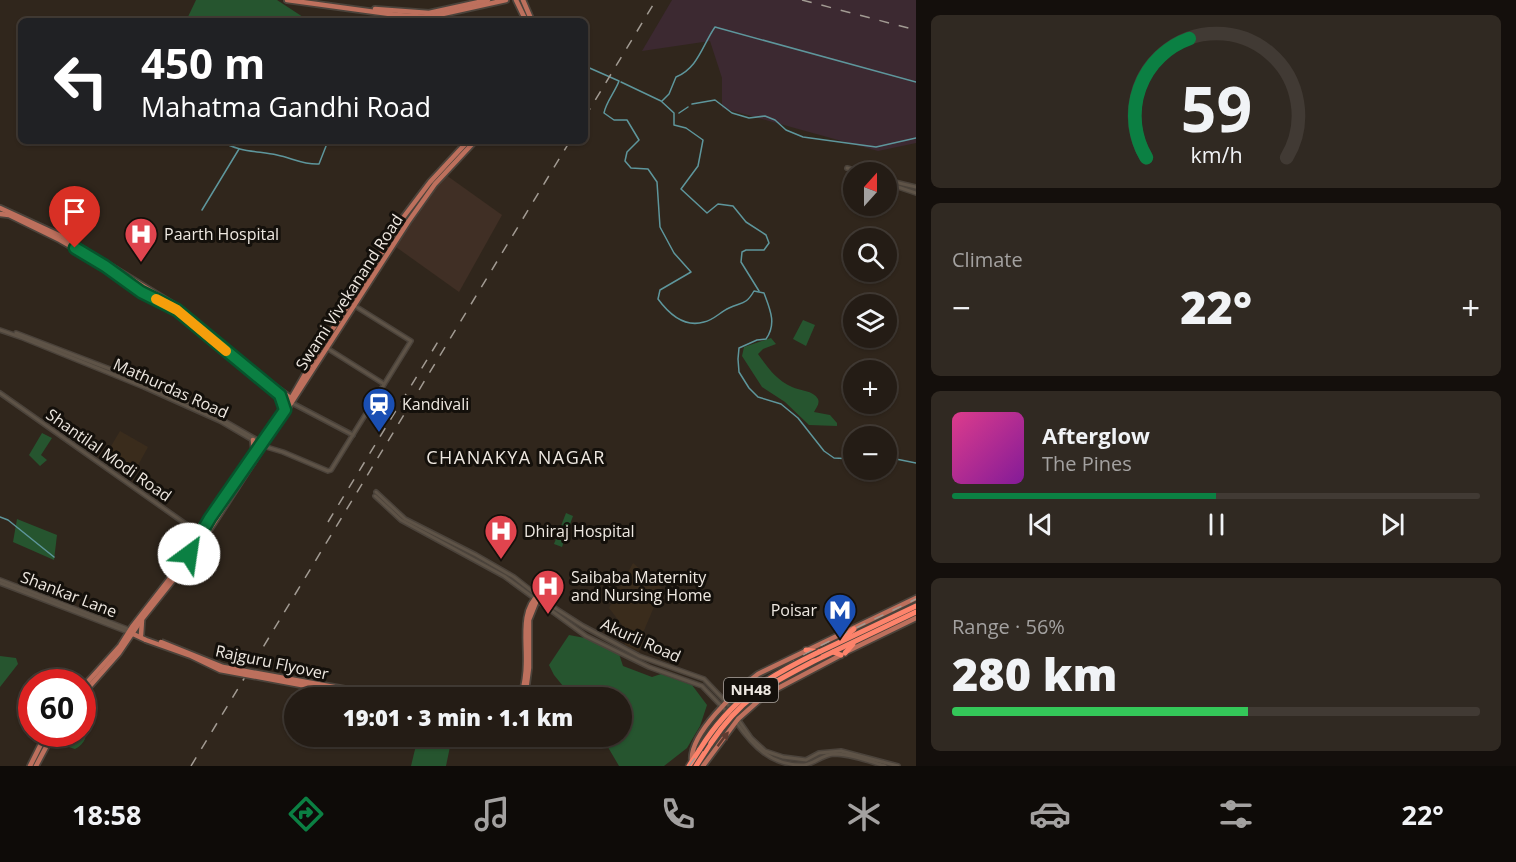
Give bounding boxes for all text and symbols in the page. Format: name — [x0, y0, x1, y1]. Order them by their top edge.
text: 450 m — [141, 34, 265, 91]
icon: left — [42, 42, 120, 120]
text: 59 — [1180, 66, 1252, 151]
text: Mahatma Gandhi Road — [141, 88, 431, 125]
text: km/h — [1190, 141, 1242, 170]
north arrow — [843, 162, 897, 216]
map controls — [843, 162, 897, 480]
pin — [49, 186, 100, 248]
icon: arrive — [58, 195, 91, 228]
street label: Swami Vivekanand Road — [290, 210, 408, 374]
hospital icon: Paarth Hospital — [123, 216, 159, 263]
place label: Paarth Hospital — [164, 223, 279, 245]
button: search — [843, 228, 897, 282]
text: Climate — [952, 246, 1023, 273]
text: 22° — [1180, 276, 1252, 337]
text: − — [952, 285, 971, 330]
text: + — [1461, 285, 1480, 330]
button: layers — [843, 294, 897, 348]
street label: Mathurdas Road — [110, 353, 232, 423]
button: + — [843, 360, 897, 414]
station icon: Kandivali — [361, 386, 397, 433]
place label: Kandivali — [402, 393, 469, 415]
street label: Shantilal Modi Road — [42, 403, 176, 507]
text: Afterglow — [1042, 420, 1150, 450]
button: − — [843, 426, 897, 480]
district label: CHANAKYA NAGAR — [426, 445, 606, 469]
text: The Pines — [1042, 450, 1132, 477]
icon: previous — [1024, 508, 1057, 541]
icon: pause — [1200, 508, 1233, 541]
icon: next — [1376, 508, 1409, 541]
hospital icon: Dhiraj Hospital — [483, 513, 519, 560]
place label: Dhiraj Hospital — [524, 520, 635, 542]
position arrow — [157, 522, 221, 586]
street label: Shankar Lane — [18, 566, 120, 622]
place label: Saibaba Maternity and Nursing Home — [571, 566, 712, 606]
hospital icon: Saibaba Maternity and Nursing Home — [530, 568, 566, 615]
metro station icon: Poisar — [822, 592, 858, 639]
place label: Poisar — [771, 599, 817, 621]
street label: Akurli Road — [598, 613, 684, 667]
text: Range · 56% — [952, 613, 1065, 640]
street label: Rajguru Flyover — [213, 639, 331, 685]
text: 280 km — [952, 643, 1117, 704]
speed limit sign: 60 — [18, 669, 96, 747]
road number: NH48 — [724, 678, 778, 702]
text: 19:01 · 3 min · 1.1 km — [343, 702, 573, 732]
one-way arrow — [716, 731, 728, 746]
icon: directions — [285, 793, 327, 835]
icon: music — [471, 793, 513, 835]
icon: phone — [657, 793, 699, 835]
icon: climate — [843, 793, 885, 835]
icon: car — [1029, 793, 1071, 835]
icon: filters — [1215, 793, 1257, 835]
text: 18:58 — [72, 796, 141, 833]
text: 22° — [1401, 796, 1444, 833]

